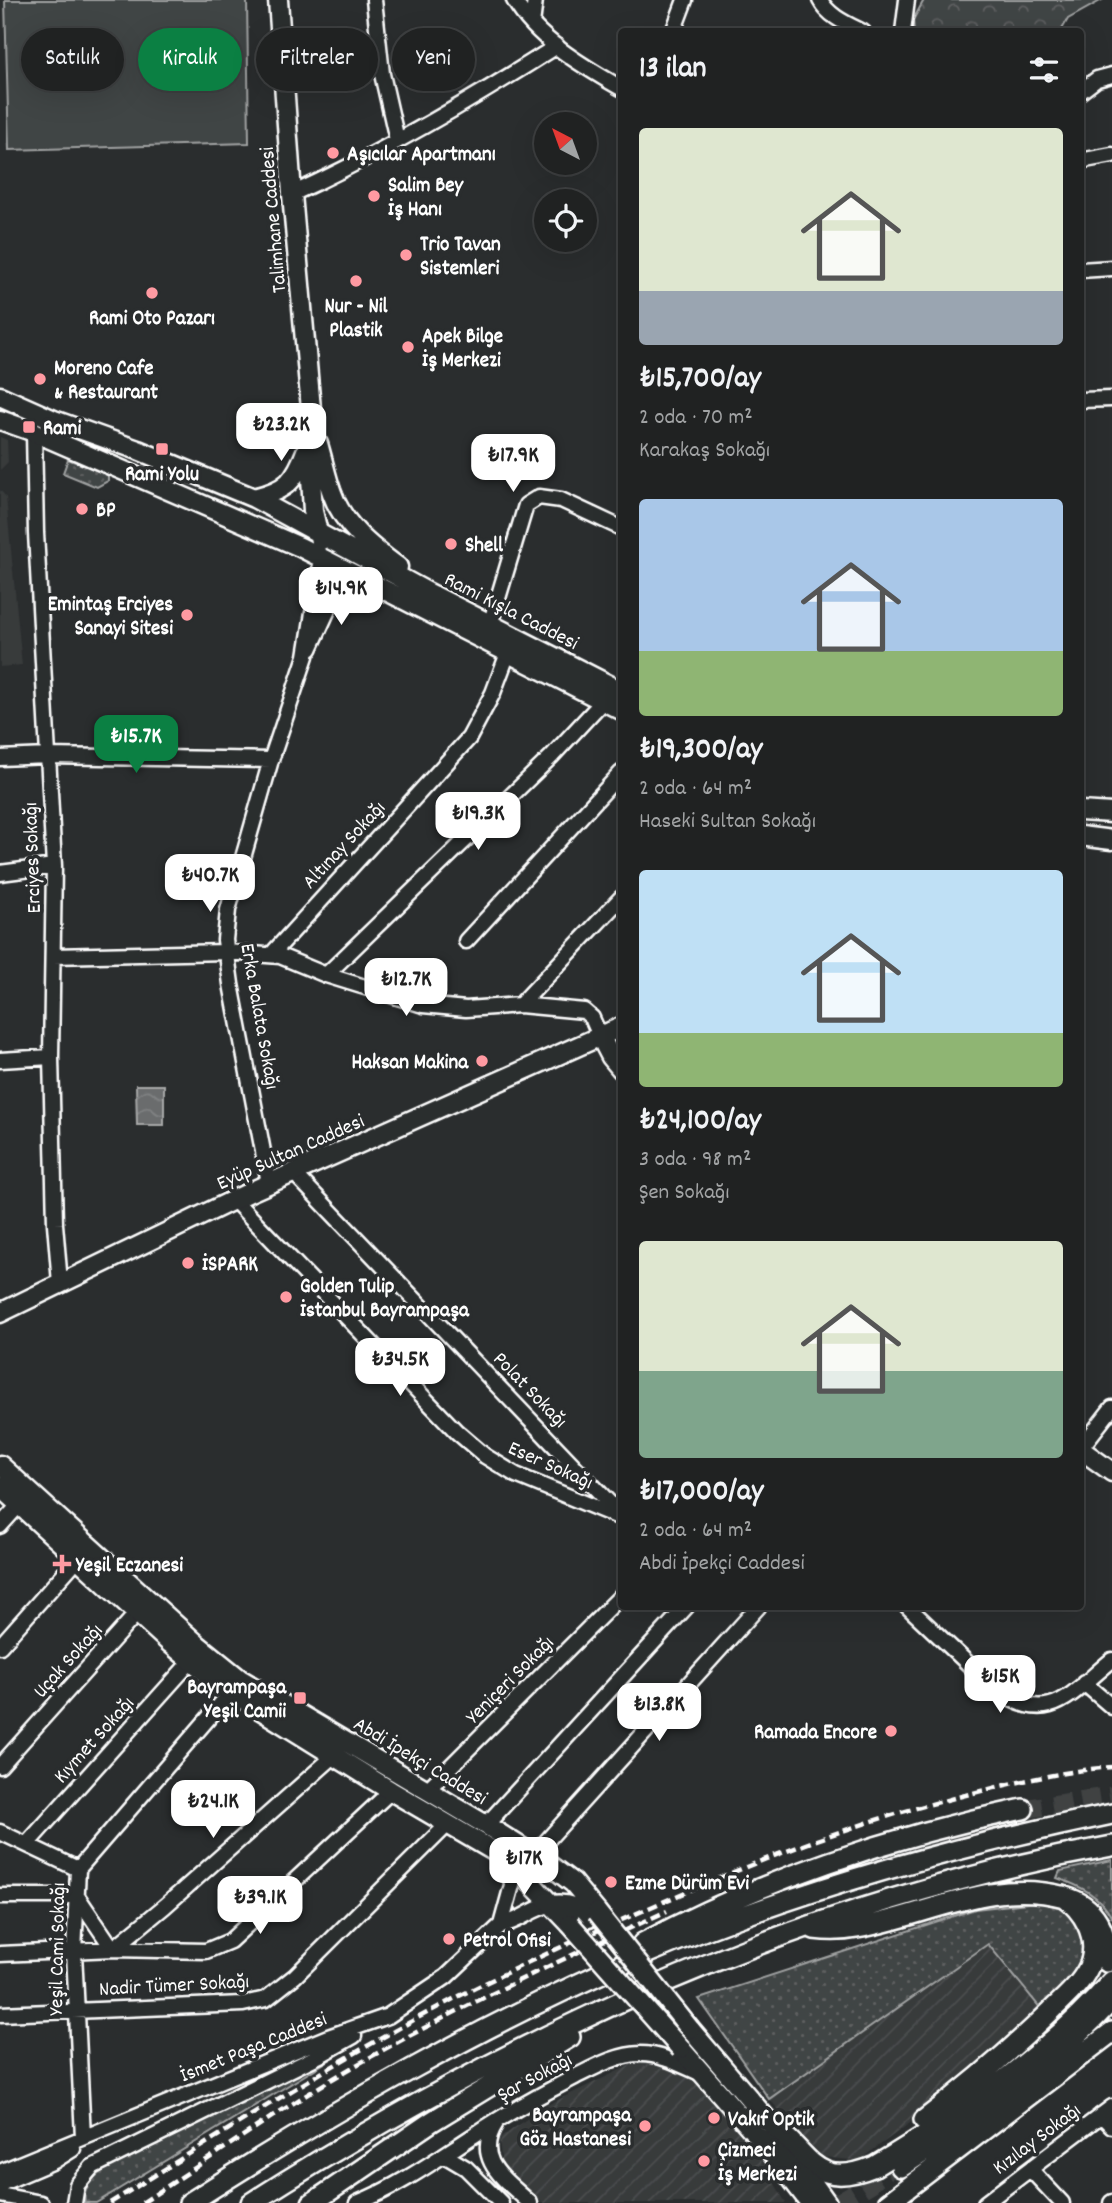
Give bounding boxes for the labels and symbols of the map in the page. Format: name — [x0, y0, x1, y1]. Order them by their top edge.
north arrow — [534, 112, 597, 175]
place label: Aşıcılar Apartmanı — [347, 141, 496, 171]
street label: Talimhane Caddesi — [254, 145, 296, 294]
marker: Aşıcılar Apartmanı — [325, 145, 341, 161]
place label: Salim Bey İş Hanı — [388, 172, 464, 226]
marker: Salim Bey İş Hanı — [366, 188, 382, 204]
place label: Trio Tavan Sistemleri — [420, 231, 501, 285]
marker: Trio Tavan Sistemleri — [398, 247, 414, 263]
marker: Nur - Nil Plastik — [348, 273, 364, 289]
marker: Rami Oto Pazarı — [144, 285, 160, 301]
place label: Nur - Nil Plastik — [324, 293, 389, 347]
place label: Rami Oto Pazarı — [89, 305, 215, 335]
place label: Apek Bilge İş Merkezi — [422, 323, 503, 377]
marker: Apek Bilge İş Merkezi — [400, 339, 416, 355]
place label: Moreno Cafe & Restaurant — [54, 355, 158, 409]
marker: Moreno Cafe & Restaurant — [32, 371, 48, 387]
pin: ₺23.2K — [224, 404, 338, 463]
place label: Rami — [43, 415, 82, 445]
marker: Rami — [21, 419, 37, 435]
pin: ₺17.9K — [456, 434, 570, 494]
marker: Rami Yolu — [154, 441, 170, 457]
place label: Rami Yolu — [125, 461, 199, 491]
place label: BP — [96, 497, 116, 527]
marker: BP — [74, 501, 90, 517]
place label: Shell — [465, 532, 504, 562]
marker: Shell — [443, 536, 459, 552]
street label: Rami Kışla Caddesi — [438, 566, 583, 660]
pin: ₺14.9K — [284, 568, 398, 627]
place label: Emintaş Erciyes Sanayi Sitesi — [48, 591, 173, 645]
marker: Emintaş Erciyes Sanayi Sitesi — [179, 607, 195, 623]
pin: ₺15.7K — [79, 716, 193, 775]
pin: ₺19.3K — [421, 792, 535, 852]
street label: Altınay Sokağı — [296, 795, 394, 897]
street label: Erciyes Sokağı — [17, 802, 51, 914]
pin: ₺40.7K — [153, 855, 267, 914]
street label: Erka Balata Sokağı — [230, 941, 286, 1092]
pin: ₺12.7K — [349, 958, 463, 1018]
place label: Haksan Makina — [351, 1049, 469, 1079]
marker: Haksan Makina — [474, 1053, 490, 1069]
street label: Eyüp Sultan Caddesi — [213, 1108, 370, 1200]
place label: İSPARK — [202, 1251, 258, 1281]
marker: İSPARK — [180, 1255, 196, 1271]
place label: Golden Tulip İstanbul Bayrampaşa — [300, 1273, 470, 1327]
marker: Golden Tulip İstanbul Bayrampaşa — [278, 1289, 294, 1305]
pin: ₺34.5K — [343, 1338, 457, 1398]
street label: Polat Sokağı — [485, 1346, 573, 1436]
street label: Eser Sokağı — [502, 1435, 597, 1499]
place label: Yeşil Eczanesi — [75, 1552, 183, 1582]
marker: Yeşil Eczanesi — [54, 1556, 70, 1572]
street label: Uçak Sokağı — [27, 1618, 111, 1706]
street label: Yeniçeri Sokağı — [460, 1630, 562, 1732]
pin: ₺15K — [959, 1656, 1041, 1715]
place label: Bayrampaşa Yeşil Camii — [187, 1674, 287, 1728]
pin: ₺13.8K — [602, 1684, 716, 1743]
marker: Bayrampaşa Yeşil Camii — [292, 1690, 308, 1706]
street label: Kıymet Sokağı — [48, 1691, 143, 1791]
street label: Abdi İpekçi Caddesi — [347, 1711, 492, 1814]
place label: Ramada Encore — [754, 1719, 877, 1749]
marker: Ramada Encore — [883, 1723, 899, 1739]
pin: ₺24.1K — [156, 1780, 270, 1840]
pin: ₺17K — [483, 1838, 565, 1897]
place label: Ezme Dürüm Evi — [625, 1870, 749, 1900]
marker: Ezme Dürüm Evi — [603, 1874, 619, 1890]
pin: ₺39.1K — [203, 1876, 317, 1936]
street label: Yeşil Cami Sokağı — [43, 1882, 75, 2016]
place label: Petrol Ofisi — [463, 1927, 551, 1957]
marker: Petrol Ofisi — [441, 1931, 457, 1947]
street label: Nadir Tümer Sokağı — [98, 1968, 250, 2006]
street label: İsmet Paşa Caddesi — [176, 2006, 332, 2092]
street label: Şar Sokağı — [493, 2046, 578, 2111]
street label: Kızılay Sokağı — [987, 2097, 1088, 2184]
place label: Bayrampaşa Göz Hastanesi — [520, 2102, 632, 2156]
place label: Vakıf Optik — [728, 2106, 815, 2136]
marker: Vakıf Optik — [706, 2110, 722, 2126]
marker: Bayrampaşa Göz Hastanesi — [637, 2118, 653, 2134]
place label: Çizmeci İş Merkezi — [718, 2137, 797, 2191]
marker: Çizmeci İş Merkezi — [696, 2153, 712, 2169]

